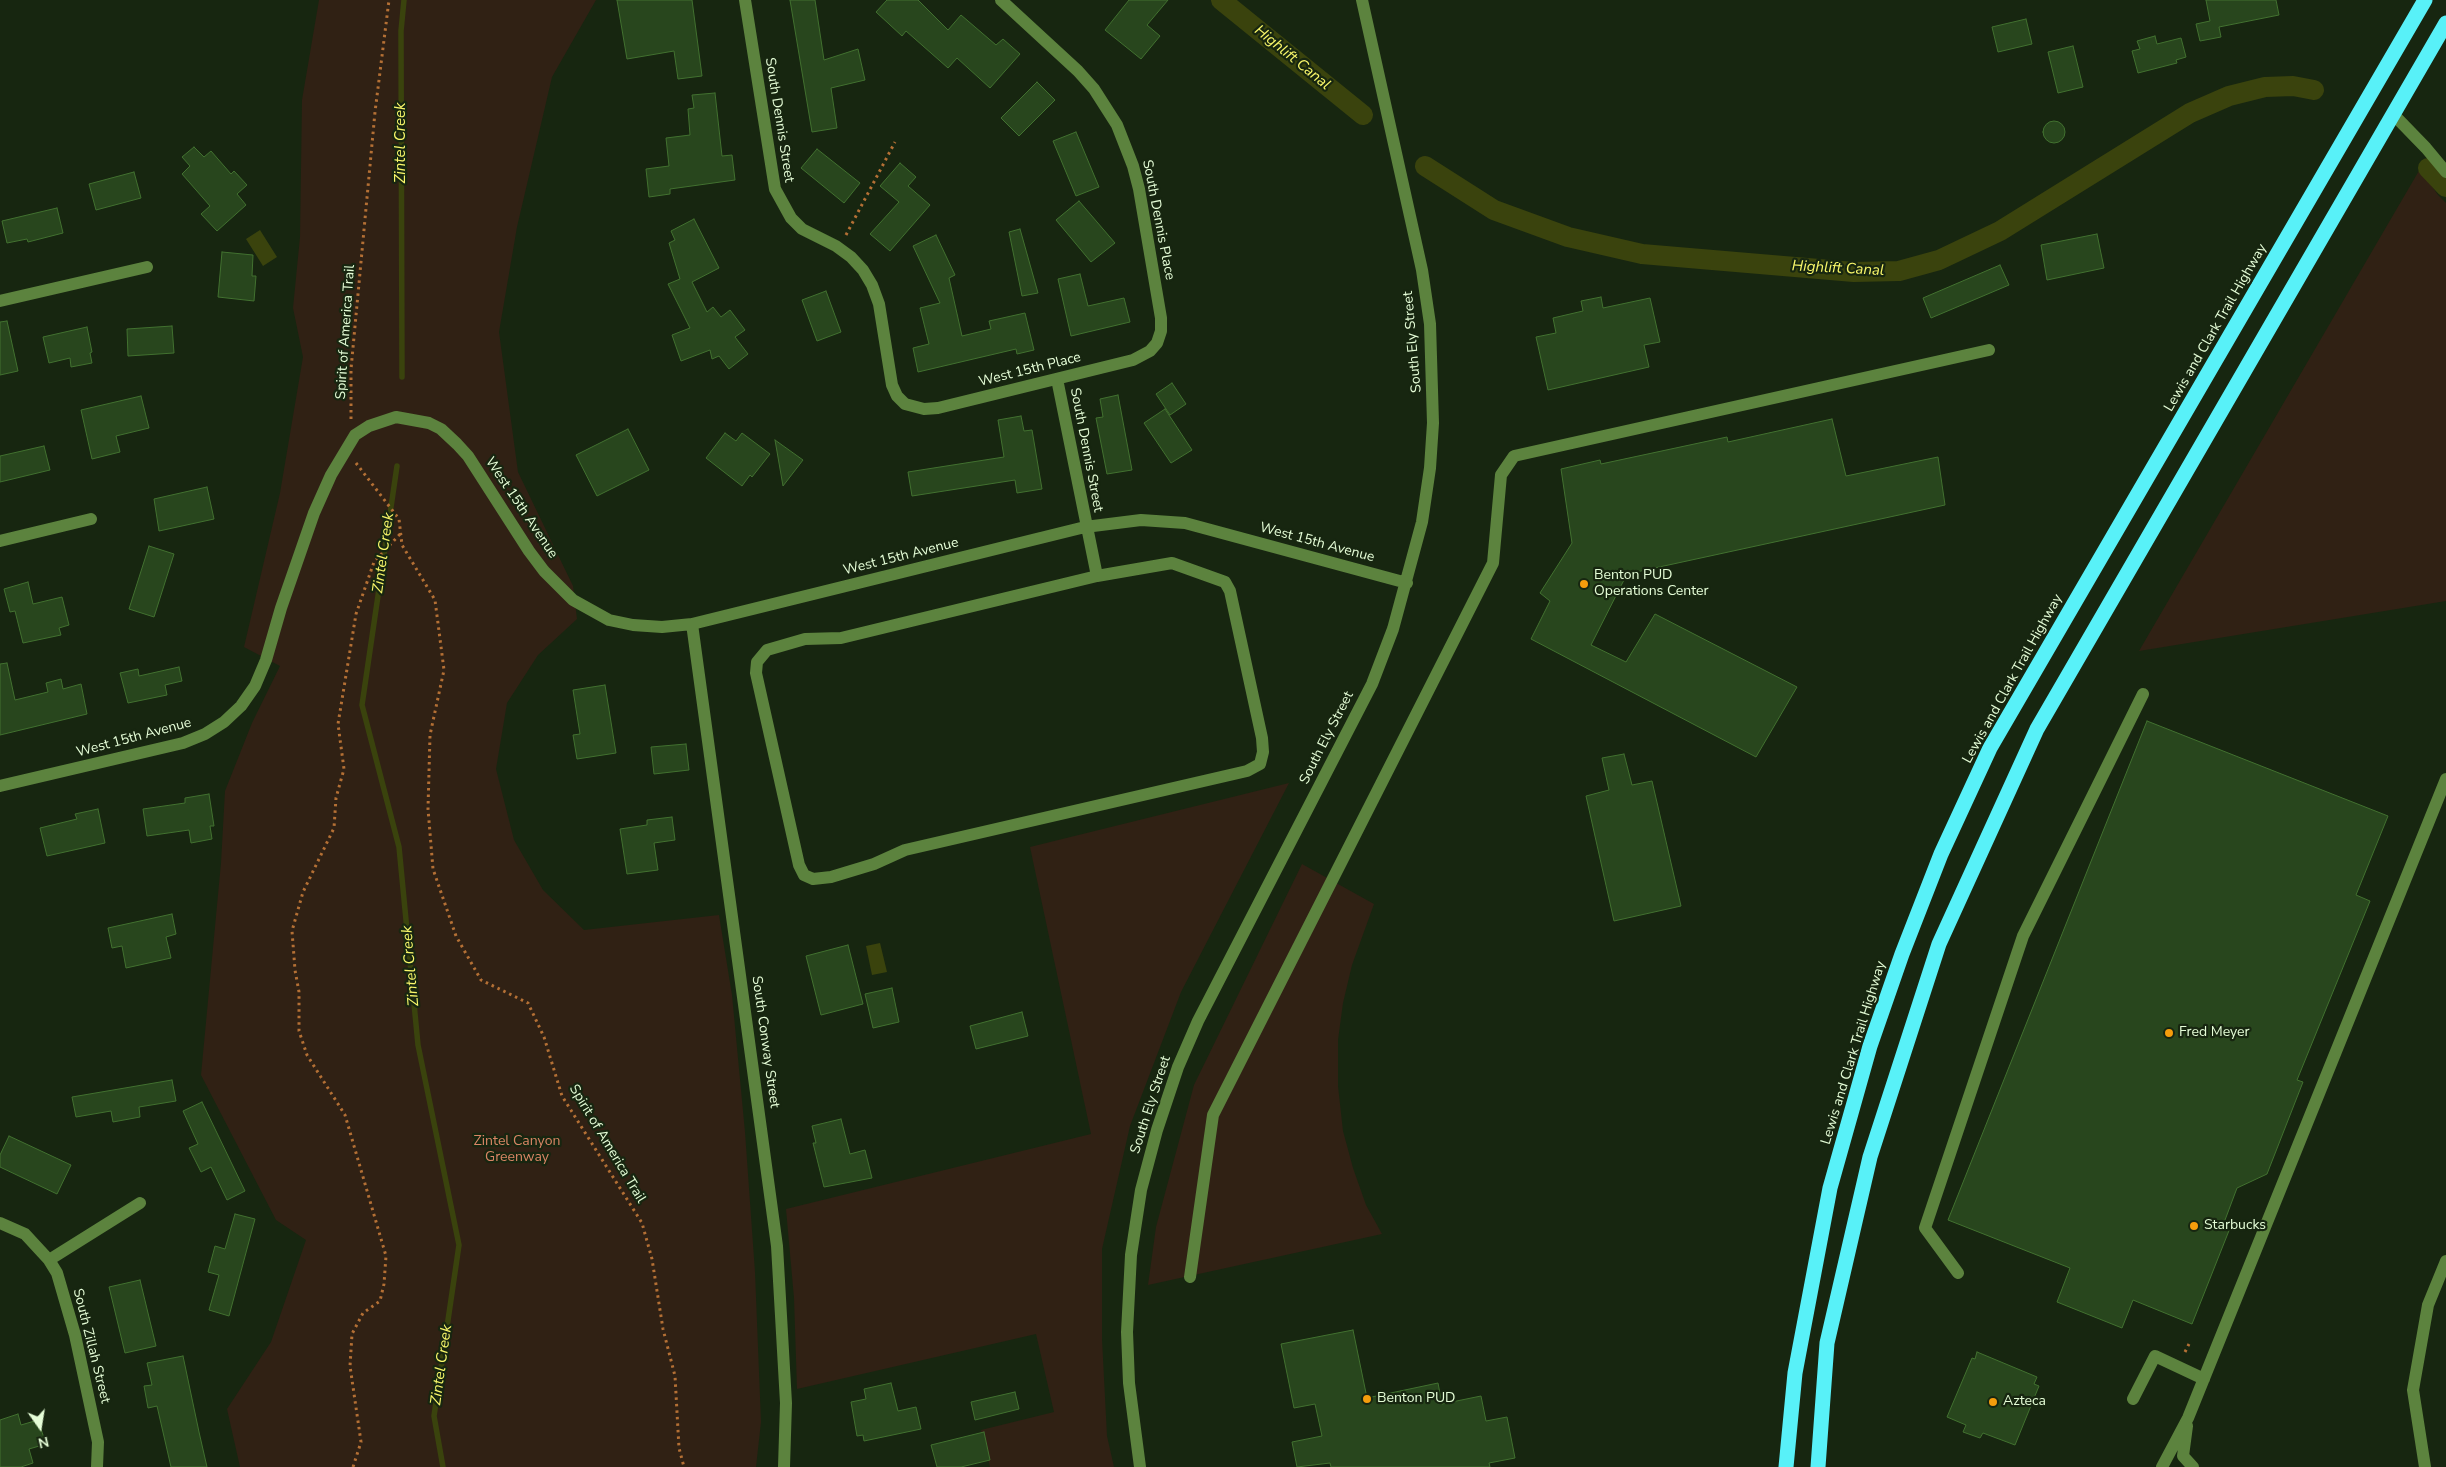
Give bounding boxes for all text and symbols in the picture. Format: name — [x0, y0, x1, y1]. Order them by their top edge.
water label: Highlift Canal — [1250, 22, 1334, 94]
street label: South Dennis Street — [761, 56, 797, 184]
water label: Zintel Creek — [392, 102, 410, 184]
street label: South Dennis Place — [1138, 158, 1178, 282]
street label: Lewis and Clark Trail Highway — [2161, 241, 2271, 415]
water label: Highlift Canal — [1791, 258, 1885, 280]
street label: Spirit of America Trail — [333, 264, 359, 400]
street label: South Ely Street — [1400, 291, 1426, 393]
street label: West 15th Place — [977, 349, 1083, 391]
street label: South Dennis Street — [1066, 386, 1106, 514]
street label: West 15th Avenue — [481, 454, 561, 562]
water label: Zintel Creek — [369, 512, 399, 594]
street label: West 15th Avenue — [1258, 520, 1376, 566]
street label: West 15th Avenue — [842, 535, 960, 579]
place label: Benton PUD Operations Center — [1594, 568, 1709, 600]
marker: Benton PUD Operations Center — [1578, 578, 1590, 590]
street label: Lewis and Clark Trail Highway — [1959, 591, 2067, 767]
street label: South Ely Street — [1296, 689, 1358, 787]
street label: West 15th Avenue — [75, 715, 193, 761]
water label: Zintel Creek — [398, 925, 424, 1007]
street label: Lewis and Clark Trail Highway — [1818, 959, 1890, 1147]
street label: South Conway Street — [747, 975, 783, 1109]
place label: Fred Meyer — [2179, 1025, 2250, 1041]
marker: Fred Meyer — [2163, 1027, 2175, 1039]
street label: South Ely Street — [1127, 1054, 1175, 1156]
street label: Spirit of America Trail — [565, 1082, 649, 1206]
park label: Zintel Canyon Greenway — [474, 1134, 560, 1166]
place label: Starbucks — [2204, 1218, 2266, 1234]
marker: Starbucks — [2188, 1220, 2200, 1232]
street label: South Zillah Street — [69, 1287, 113, 1405]
water label: Zintel Creek — [427, 1324, 457, 1406]
place label: Benton PUD — [1377, 1391, 1455, 1407]
marker: Benton PUD — [1361, 1393, 1373, 1405]
place label: Azteca — [2003, 1394, 2046, 1410]
marker: Azteca — [1987, 1396, 1999, 1408]
north arrow — [15, 1402, 65, 1452]
text: N — [36, 1432, 51, 1453]

